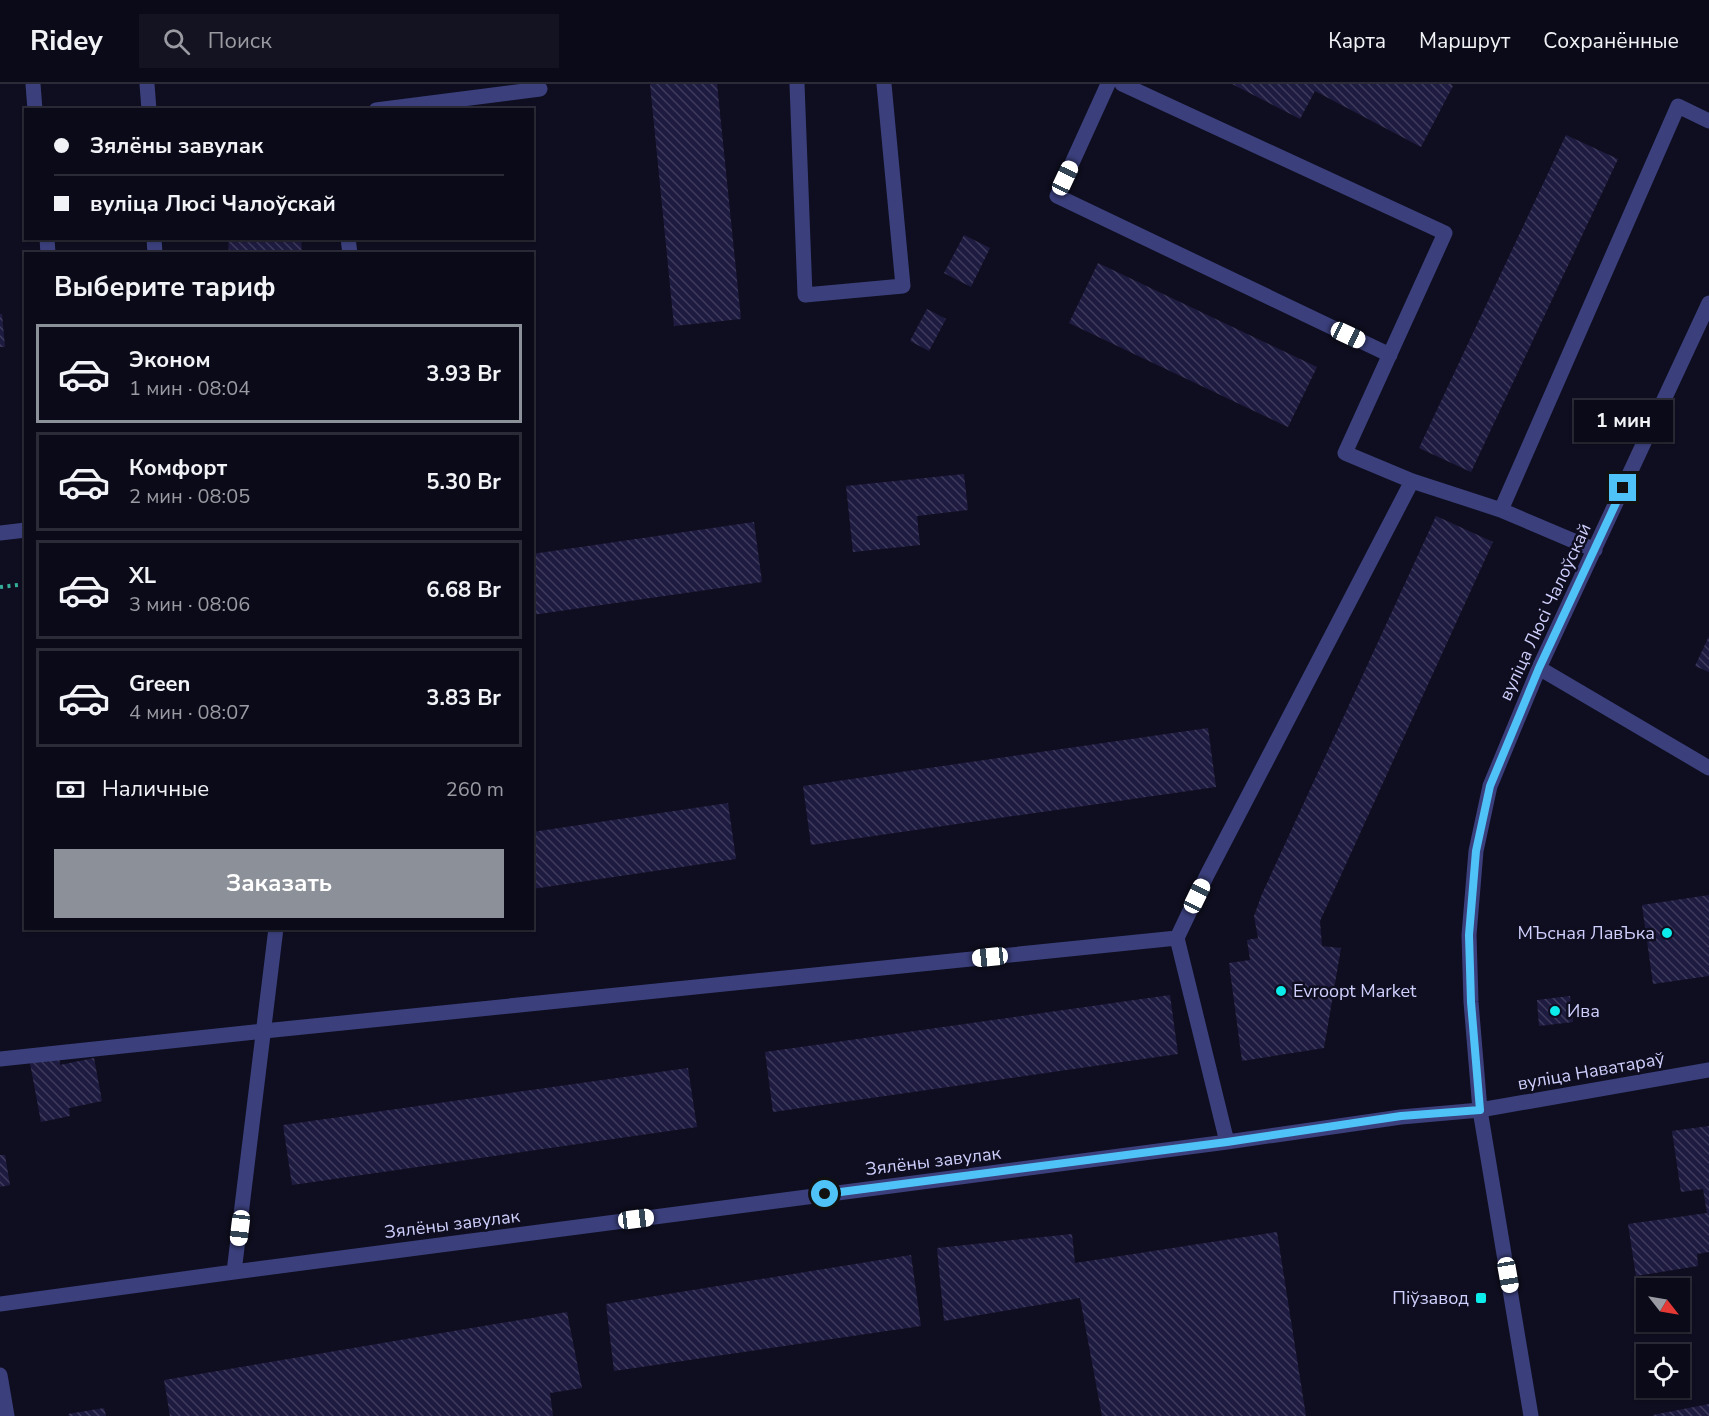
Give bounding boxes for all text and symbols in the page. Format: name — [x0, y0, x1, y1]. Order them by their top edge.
search box — [139, 14, 559, 68]
text: Ridey — [30, 22, 103, 60]
icon: search — [160, 25, 193, 58]
text: Поиск — [208, 26, 272, 56]
text: Карта — [1328, 27, 1386, 55]
text: Маршрут — [1419, 27, 1510, 55]
text: Сохранённые — [1543, 27, 1679, 55]
text: Зялёны завулак — [90, 131, 263, 161]
car — [1049, 158, 1081, 198]
text: вуліца Люсі Чалоўскай — [90, 189, 336, 219]
text: Выберите тариф — [54, 269, 276, 306]
car — [1328, 319, 1368, 351]
text: Эконом — [129, 345, 211, 375]
icon: car — [57, 347, 111, 401]
text: 3.93 Br — [426, 359, 501, 389]
text: 1 мин · 08:04 — [129, 375, 250, 402]
callout: 1 мин — [1574, 401, 1672, 443]
text: 1 мин — [1596, 407, 1651, 434]
text: Комфорт — [129, 453, 227, 483]
icon: car — [57, 455, 111, 509]
text: 5.30 Br — [426, 467, 501, 497]
route end — [1609, 474, 1636, 501]
text: 2 мин · 08:05 — [129, 483, 250, 510]
street label: вуліца Люсі Чалоўскай — [1493, 519, 1597, 705]
text: XL — [129, 561, 156, 591]
icon: car — [57, 563, 111, 617]
text: 6.68 Br — [426, 575, 501, 605]
text: 3 мин · 08:06 — [129, 591, 250, 618]
text: Green — [129, 669, 190, 699]
icon: car — [57, 671, 111, 725]
text: 3.83 Br — [426, 683, 501, 713]
text: 4 мин · 08:07 — [129, 699, 250, 726]
icon: cash — [54, 773, 87, 806]
text: Наличные — [102, 774, 209, 804]
text: 260 m — [446, 776, 504, 803]
button: Заказать — [54, 849, 504, 918]
car — [1181, 876, 1213, 916]
place label: МЪсная ЛавЪка — [1518, 921, 1655, 945]
marker: МЪсная ЛавЪка — [1660, 926, 1674, 940]
car — [971, 946, 1009, 968]
place label: Evroopt Market — [1293, 979, 1417, 1003]
marker: Evroopt Market — [1274, 984, 1288, 998]
place label: Ива — [1567, 999, 1600, 1023]
marker: Ива — [1548, 1004, 1562, 1018]
street label: вуліца Наватараў — [1516, 1046, 1667, 1096]
street label: Зялёны завулак — [864, 1141, 1003, 1181]
route start — [811, 1180, 838, 1207]
street label: Зялёны завулак — [383, 1204, 522, 1244]
car — [617, 1208, 655, 1230]
car — [229, 1209, 251, 1247]
car — [1496, 1256, 1520, 1294]
north arrow — [1636, 1278, 1690, 1332]
map controls — [1636, 1278, 1690, 1398]
place label: Піўзавод — [1392, 1286, 1469, 1310]
marker: Піўзавод — [1474, 1291, 1488, 1305]
button: locate — [1636, 1344, 1690, 1398]

